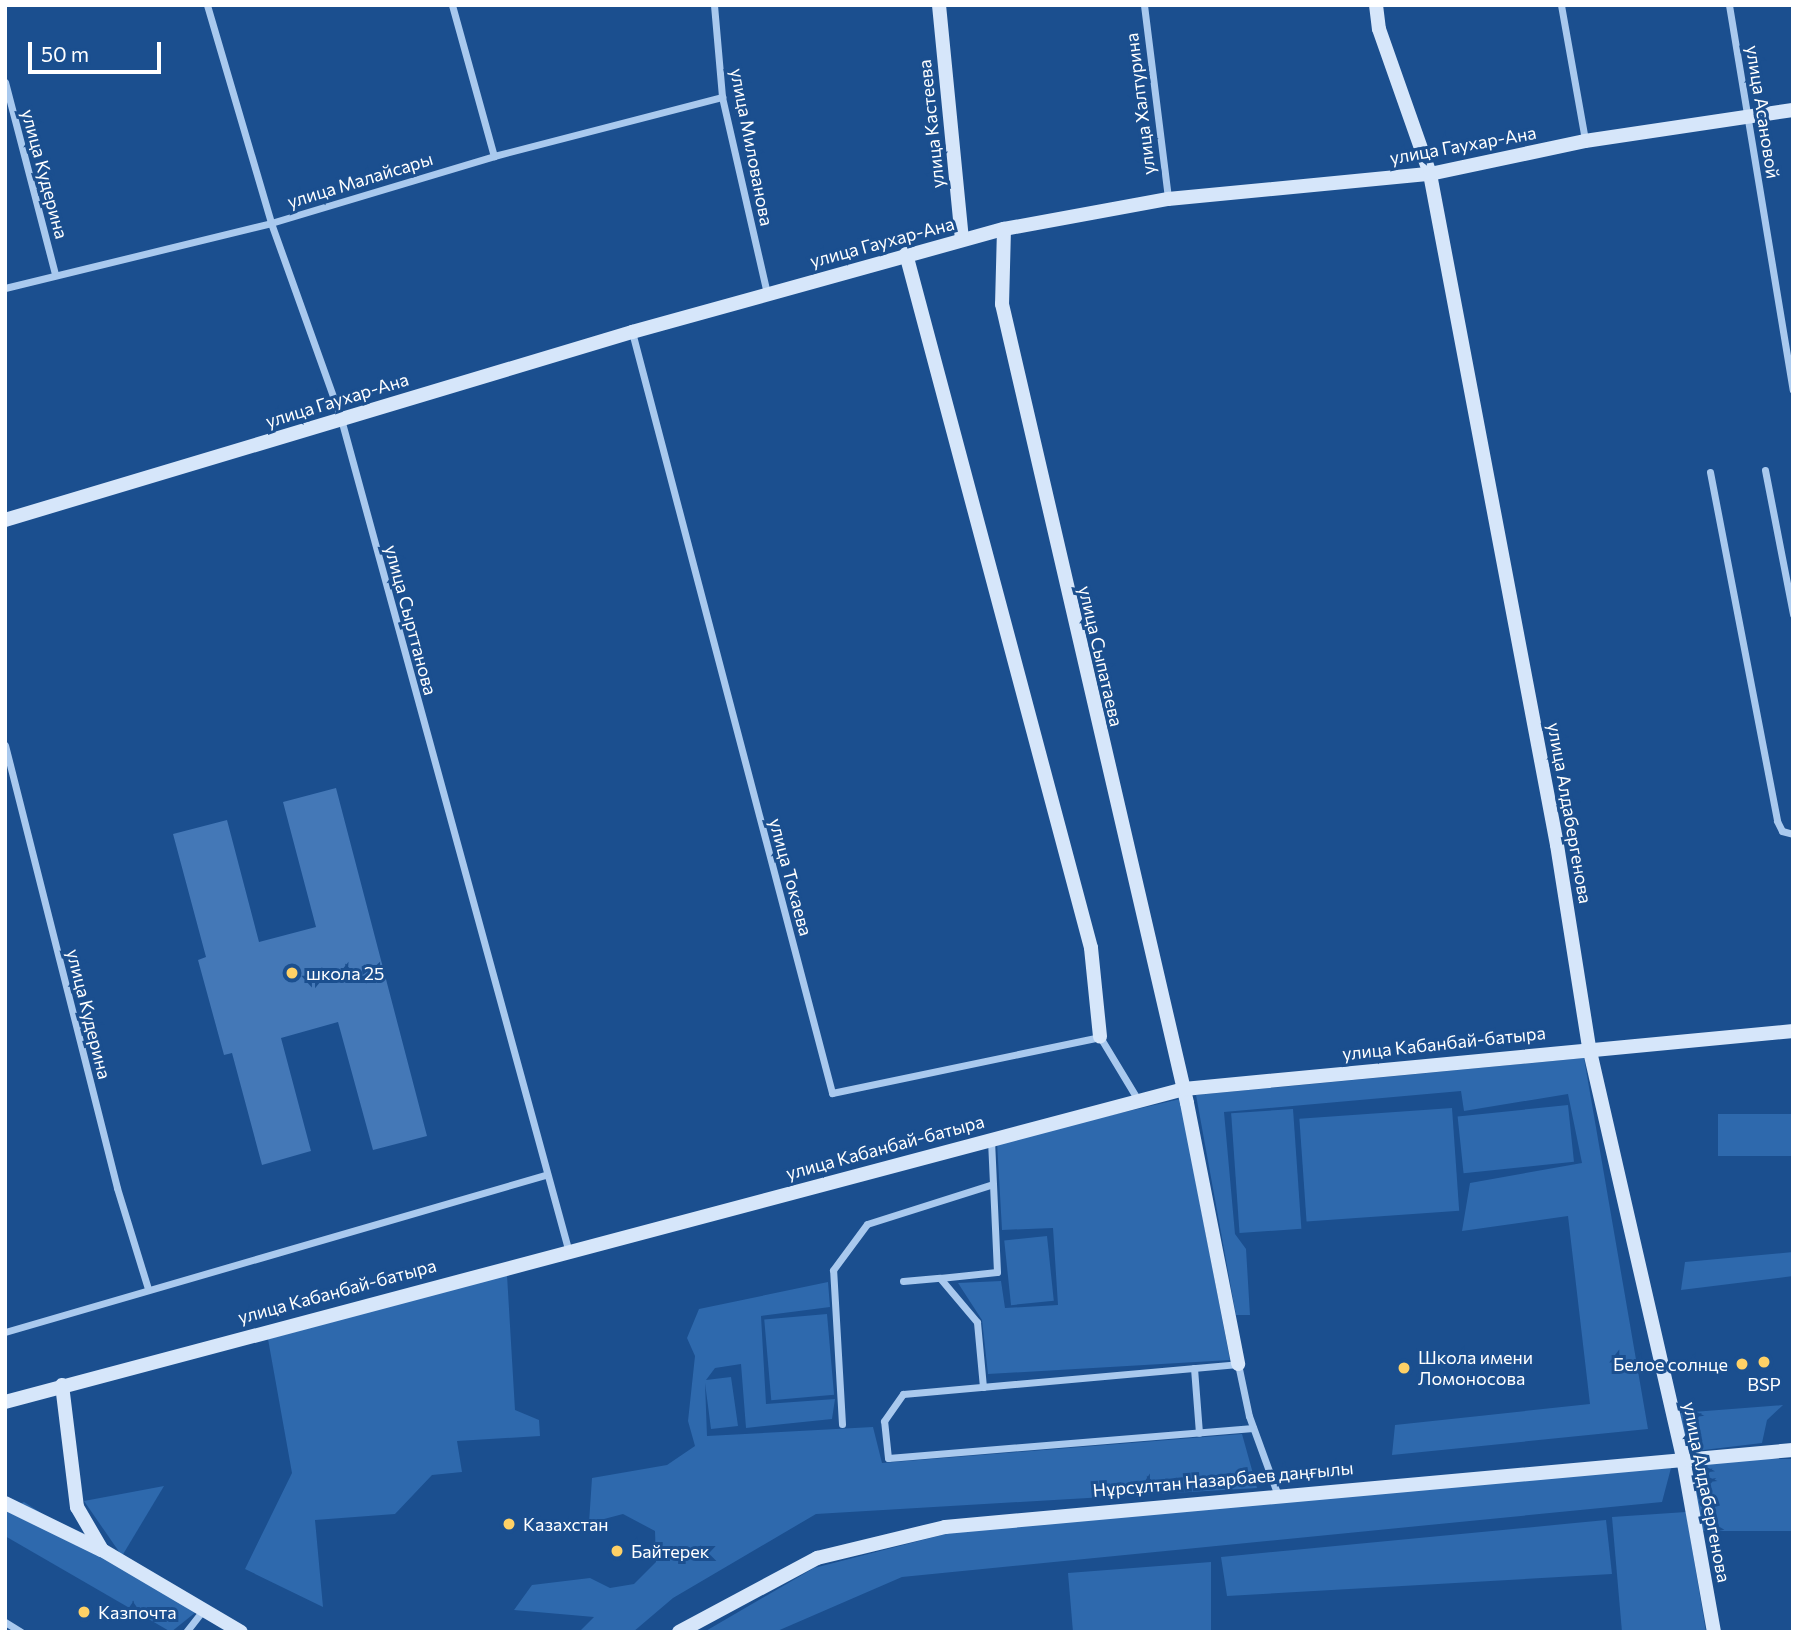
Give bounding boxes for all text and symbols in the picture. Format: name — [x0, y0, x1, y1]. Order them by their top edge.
scale bar — [32, 28, 164, 72]
street label: улица Халтурина — [1121, 32, 1159, 176]
text: 50 m — [41, 41, 89, 66]
street label: улица Асановой — [1742, 44, 1784, 180]
street label: улица Кастеева — [914, 59, 948, 189]
street label: улица Милованова — [726, 66, 778, 228]
street label: улица Кудерина — [17, 107, 73, 241]
street label: улица Гаухар-Ана — [1388, 121, 1538, 169]
street label: улица Малайсары — [285, 148, 435, 212]
street label: улица Гаухар-Ана — [808, 212, 956, 272]
street label: улица Гаухар-Ана — [263, 368, 411, 432]
street label: улица Сырттанова — [381, 543, 441, 697]
street label: улица Сыпатаева — [1074, 584, 1128, 728]
street label: улица Алдабергенова — [1543, 721, 1597, 905]
street label: улица Токаева — [765, 816, 817, 938]
street label: улица Кудерина — [62, 947, 116, 1081]
place label: школа 25 — [306, 962, 384, 984]
marker: школа 25 — [284, 965, 300, 981]
street label: улица Кабанбай-батыра — [1341, 1022, 1547, 1064]
street label: улица Кабанбай-батыра — [783, 1110, 987, 1184]
street label: улица Кабанбай-батыра — [235, 1254, 439, 1328]
place label: Школа имени Ломоносова — [1418, 1347, 1533, 1390]
place label: Белое солнце — [1613, 1353, 1728, 1375]
marker: BSP — [1756, 1354, 1772, 1370]
marker: Белое солнце — [1734, 1356, 1750, 1372]
marker: Школа имени Ломоносова — [1396, 1360, 1412, 1376]
place label: BSP — [1747, 1373, 1781, 1395]
street label: улица Алдабергенова — [1679, 1400, 1735, 1584]
street label: Нұрсұлтан Назарбаев даңғылы — [1092, 1457, 1354, 1501]
place label: Казахстан — [523, 1513, 609, 1535]
marker: Казахстан — [501, 1516, 517, 1532]
place label: Байтерек — [631, 1540, 709, 1562]
marker: Байтерек — [609, 1543, 625, 1559]
place label: Казпочта — [98, 1601, 176, 1623]
marker: Казпочта — [76, 1604, 92, 1620]

